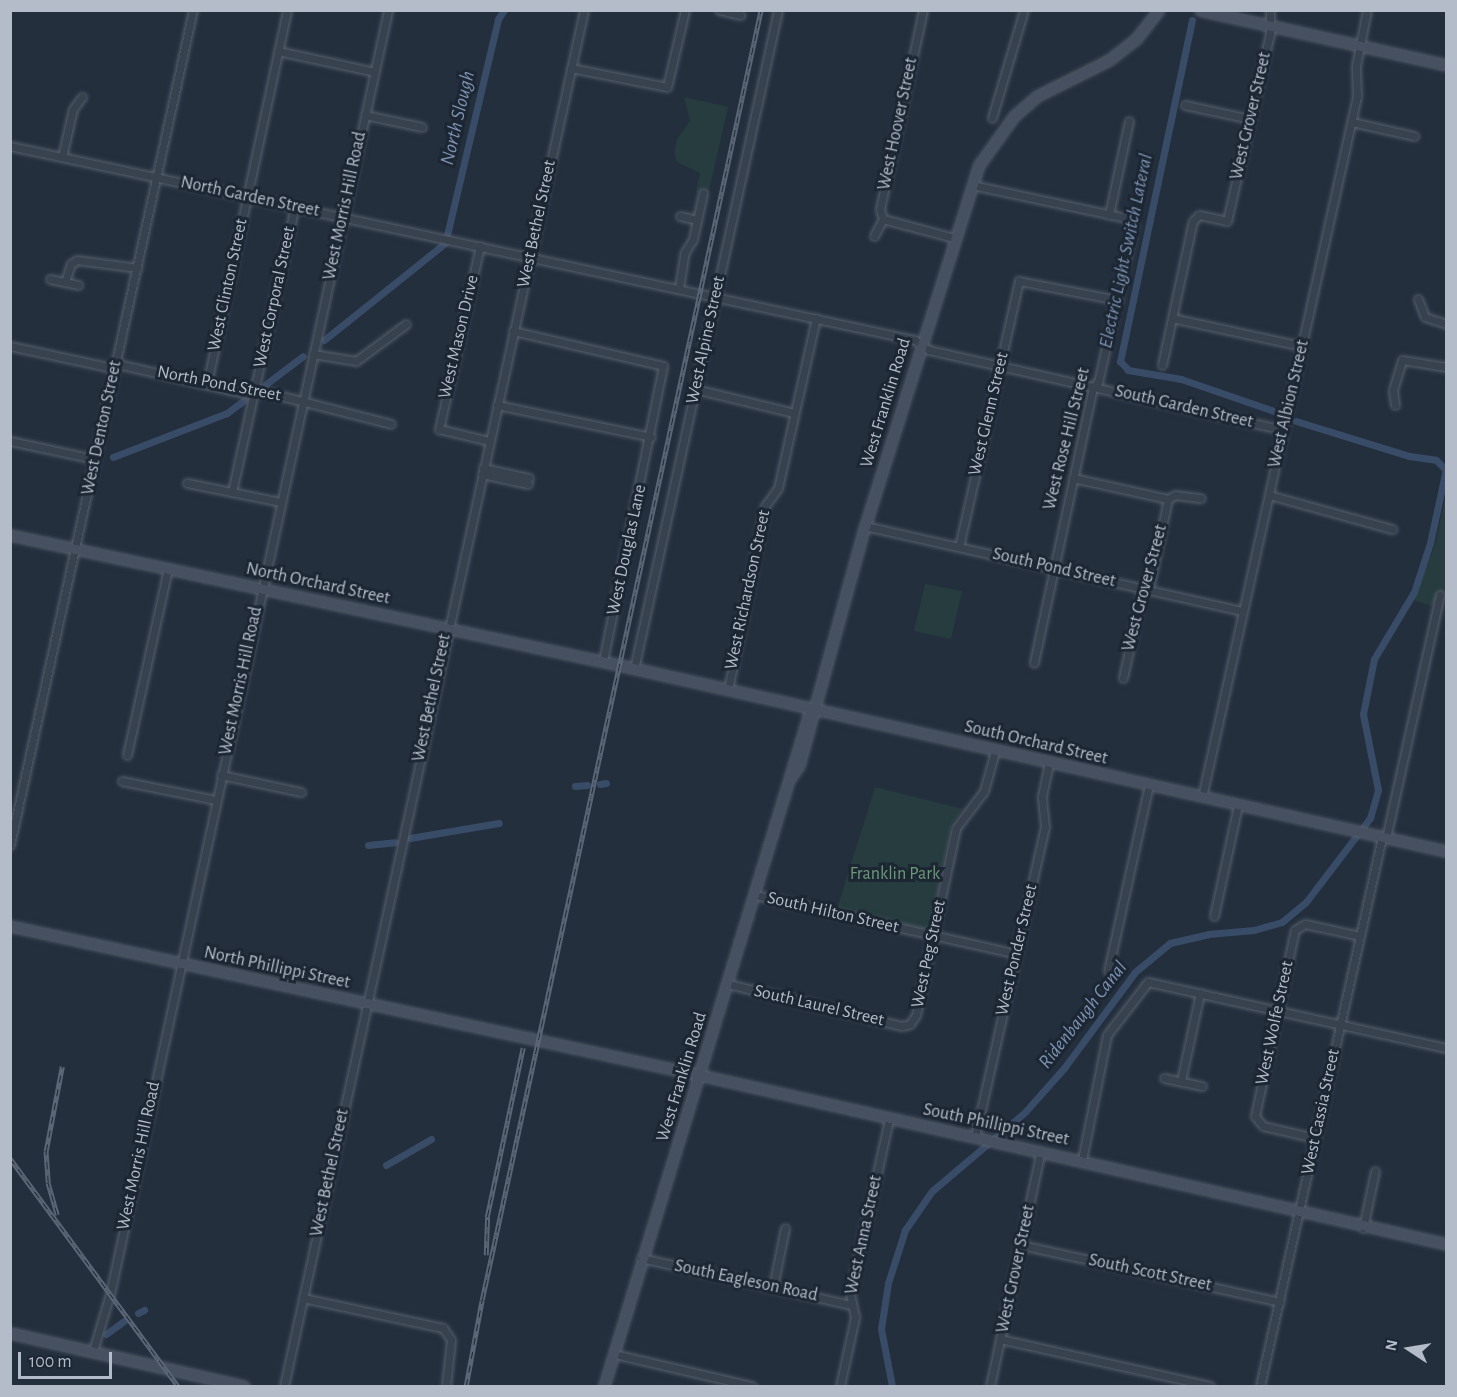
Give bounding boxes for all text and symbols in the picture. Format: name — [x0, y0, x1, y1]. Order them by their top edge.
street label: West Grover Street — [1226, 50, 1276, 182]
street label: West Hoover Street — [873, 56, 923, 192]
water label: North Slough — [436, 69, 480, 167]
street label: West Morris Hill Road — [319, 130, 371, 282]
water label: Electric Light Switch Lateral — [1094, 152, 1158, 350]
street label: West Bethel Street — [513, 158, 561, 290]
street label: North Garden Street — [179, 172, 321, 222]
street label: West Clinton Street — [203, 217, 253, 353]
street label: West Corporal Street — [249, 224, 301, 370]
street label: West Mason Drive — [434, 273, 484, 401]
street label: West Alpine Street — [682, 274, 730, 406]
street label: West Franklin Road — [856, 336, 916, 470]
street label: West Albion Street — [1264, 338, 1314, 470]
street label: West Glenn Street — [964, 350, 1014, 478]
street label: West Denton Street — [77, 359, 127, 497]
street label: North Pond Street — [155, 361, 283, 407]
street label: West Rose Hill Street — [1039, 366, 1095, 512]
street label: South Garden Street — [1113, 381, 1255, 433]
street label: West Douglas Lane — [603, 483, 651, 617]
street label: West Richardson Street — [721, 508, 775, 672]
street label: West Grover Street — [1118, 522, 1172, 654]
street label: South Pond Street — [990, 543, 1118, 593]
street label: North Orchard Street — [244, 558, 392, 610]
street label: West Morris Hill Road — [215, 605, 267, 757]
street label: West Bethel Street — [408, 632, 456, 764]
street label: South Orchard Street — [962, 716, 1110, 770]
park label: Franklin Park — [850, 863, 940, 885]
street label: West Ponder Street — [991, 882, 1043, 1018]
street label: South Hilton Street — [765, 887, 901, 939]
street label: West Peg Street — [907, 898, 951, 1010]
street label: North Phillippi Street — [202, 942, 352, 994]
water label: Ridenbaugh Canal — [1033, 956, 1133, 1074]
street label: West Wolfe Street — [1251, 959, 1299, 1087]
street label: South Laurel Street — [752, 981, 886, 1031]
street label: West Franklin Road — [652, 1010, 712, 1144]
street label: West Cassia Street — [1297, 1047, 1345, 1177]
street label: West Morris Hill Road — [113, 1080, 165, 1232]
street label: South Phillippi Street — [921, 1099, 1071, 1151]
street label: West Bethel Street — [306, 1107, 354, 1239]
street label: West Anna Street — [841, 1173, 887, 1297]
street label: West Grover Street — [992, 1203, 1040, 1335]
street label: South Scott Street — [1087, 1249, 1213, 1297]
street label: South Eagleson Road — [672, 1255, 820, 1307]
north arrow — [1379, 1319, 1439, 1379]
text: N — [1382, 1338, 1400, 1352]
scale bar — [21, 1340, 116, 1378]
text: 100 m — [29, 1353, 72, 1371]

